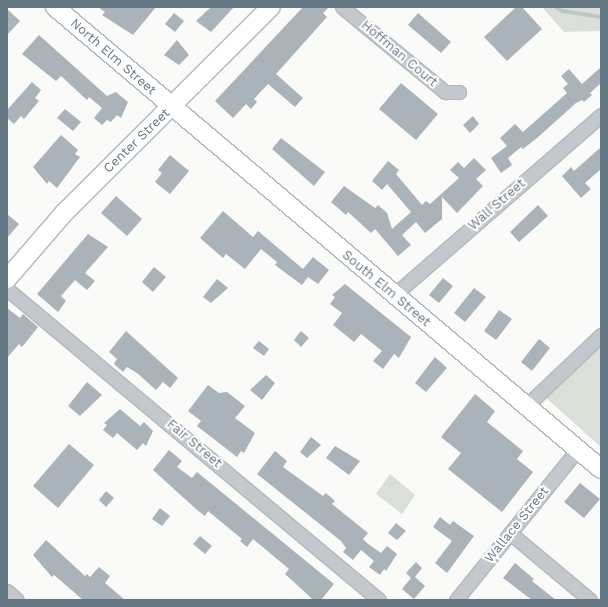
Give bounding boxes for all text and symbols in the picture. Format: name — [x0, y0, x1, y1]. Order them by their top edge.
street label: North Elm Street — [67, 16, 159, 98]
street label: Hoffman Court — [358, 18, 440, 90]
street label: Center Street — [101, 105, 173, 177]
street label: Wall Street — [465, 176, 529, 234]
street label: South Elm Street — [339, 248, 433, 330]
street label: Fair Street — [163, 417, 225, 471]
street label: Wallace Street — [482, 484, 552, 566]

